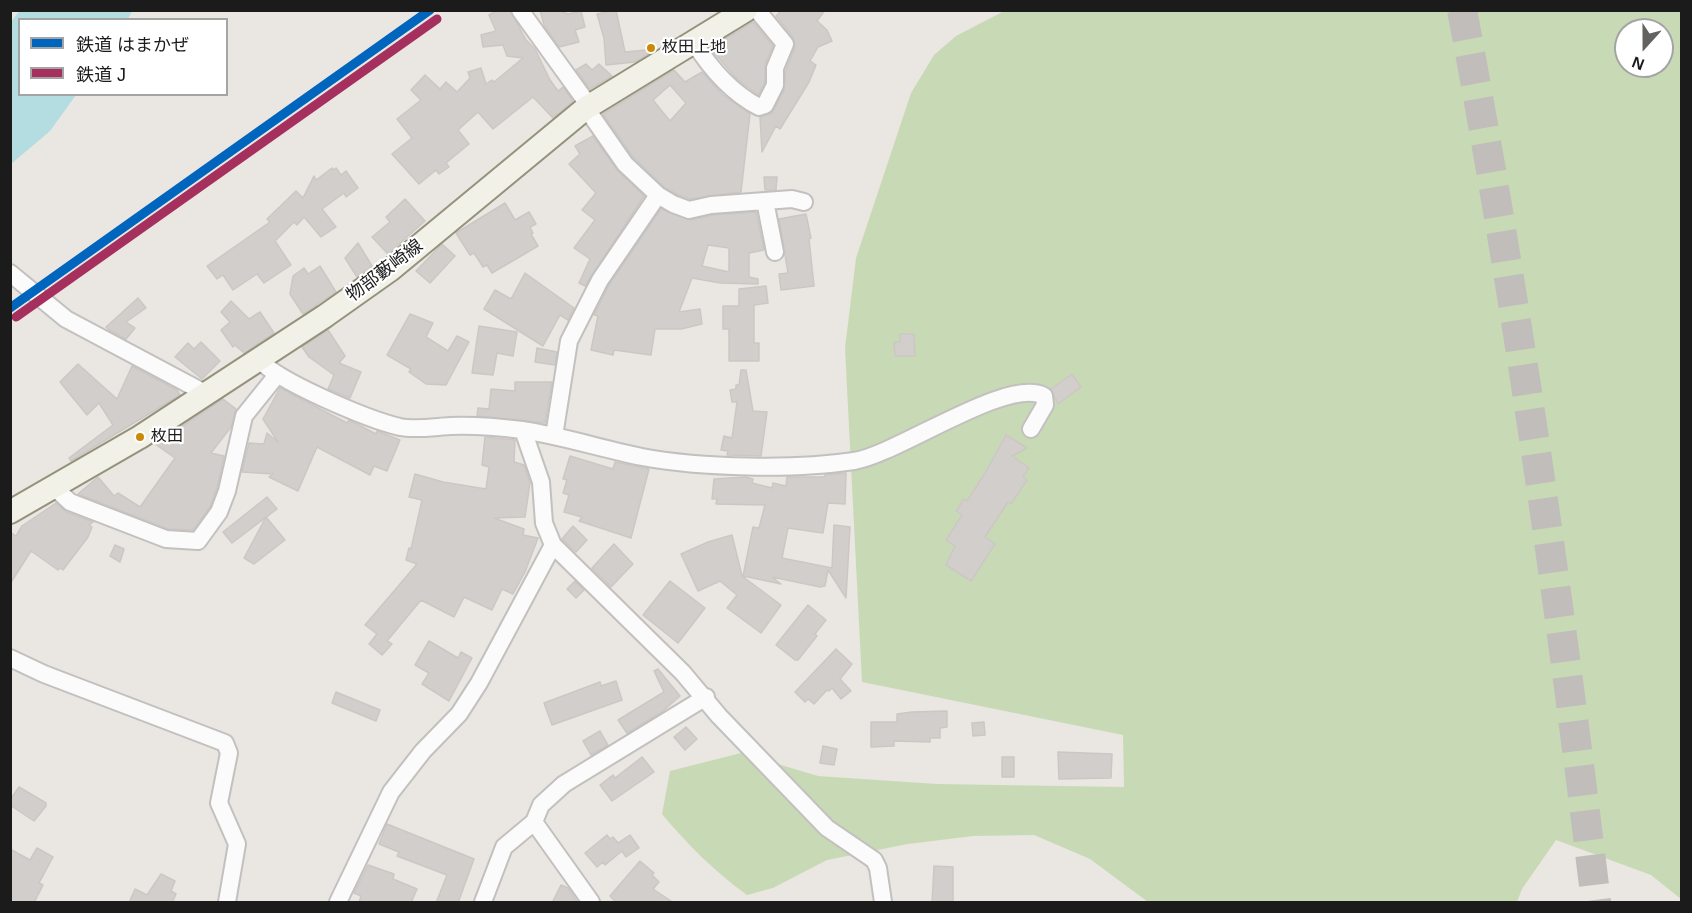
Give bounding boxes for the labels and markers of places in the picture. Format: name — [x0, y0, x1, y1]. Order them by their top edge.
place label: 枚田上地 — [662, 38, 726, 58]
marker: 枚田上地 — [645, 42, 657, 54]
place label: 枚田 — [151, 427, 183, 447]
marker: 枚田 — [134, 431, 146, 443]

